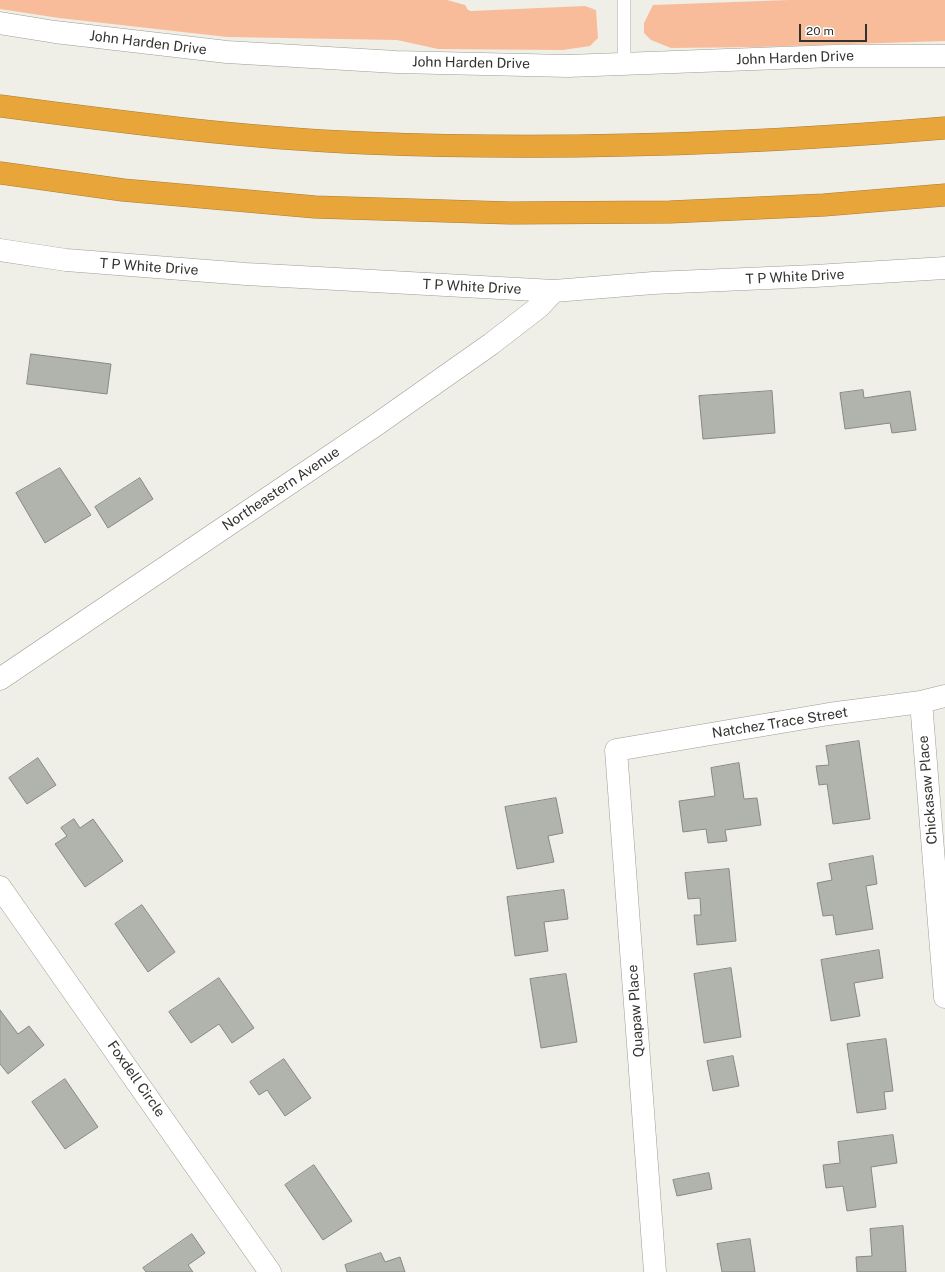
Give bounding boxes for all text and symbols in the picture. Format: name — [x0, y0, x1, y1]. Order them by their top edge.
scale bar — [801, 16, 869, 42]
text: 20 m — [806, 24, 834, 38]
street label: John Harden Drive — [88, 27, 208, 59]
street label: John Harden Drive — [736, 48, 854, 68]
street label: John Harden Drive — [412, 54, 530, 72]
street label: T P White Drive — [99, 255, 199, 279]
street label: T P White Drive — [745, 266, 845, 288]
street label: T P White Drive — [422, 276, 522, 298]
street label: Northeastern Avenue — [219, 444, 343, 534]
street label: Natchez Trace Street — [711, 704, 849, 742]
street label: Chickasaw Place — [915, 735, 941, 845]
street label: Quapaw Place — [624, 964, 648, 1058]
street label: Foxdell Circle — [104, 1038, 168, 1120]

